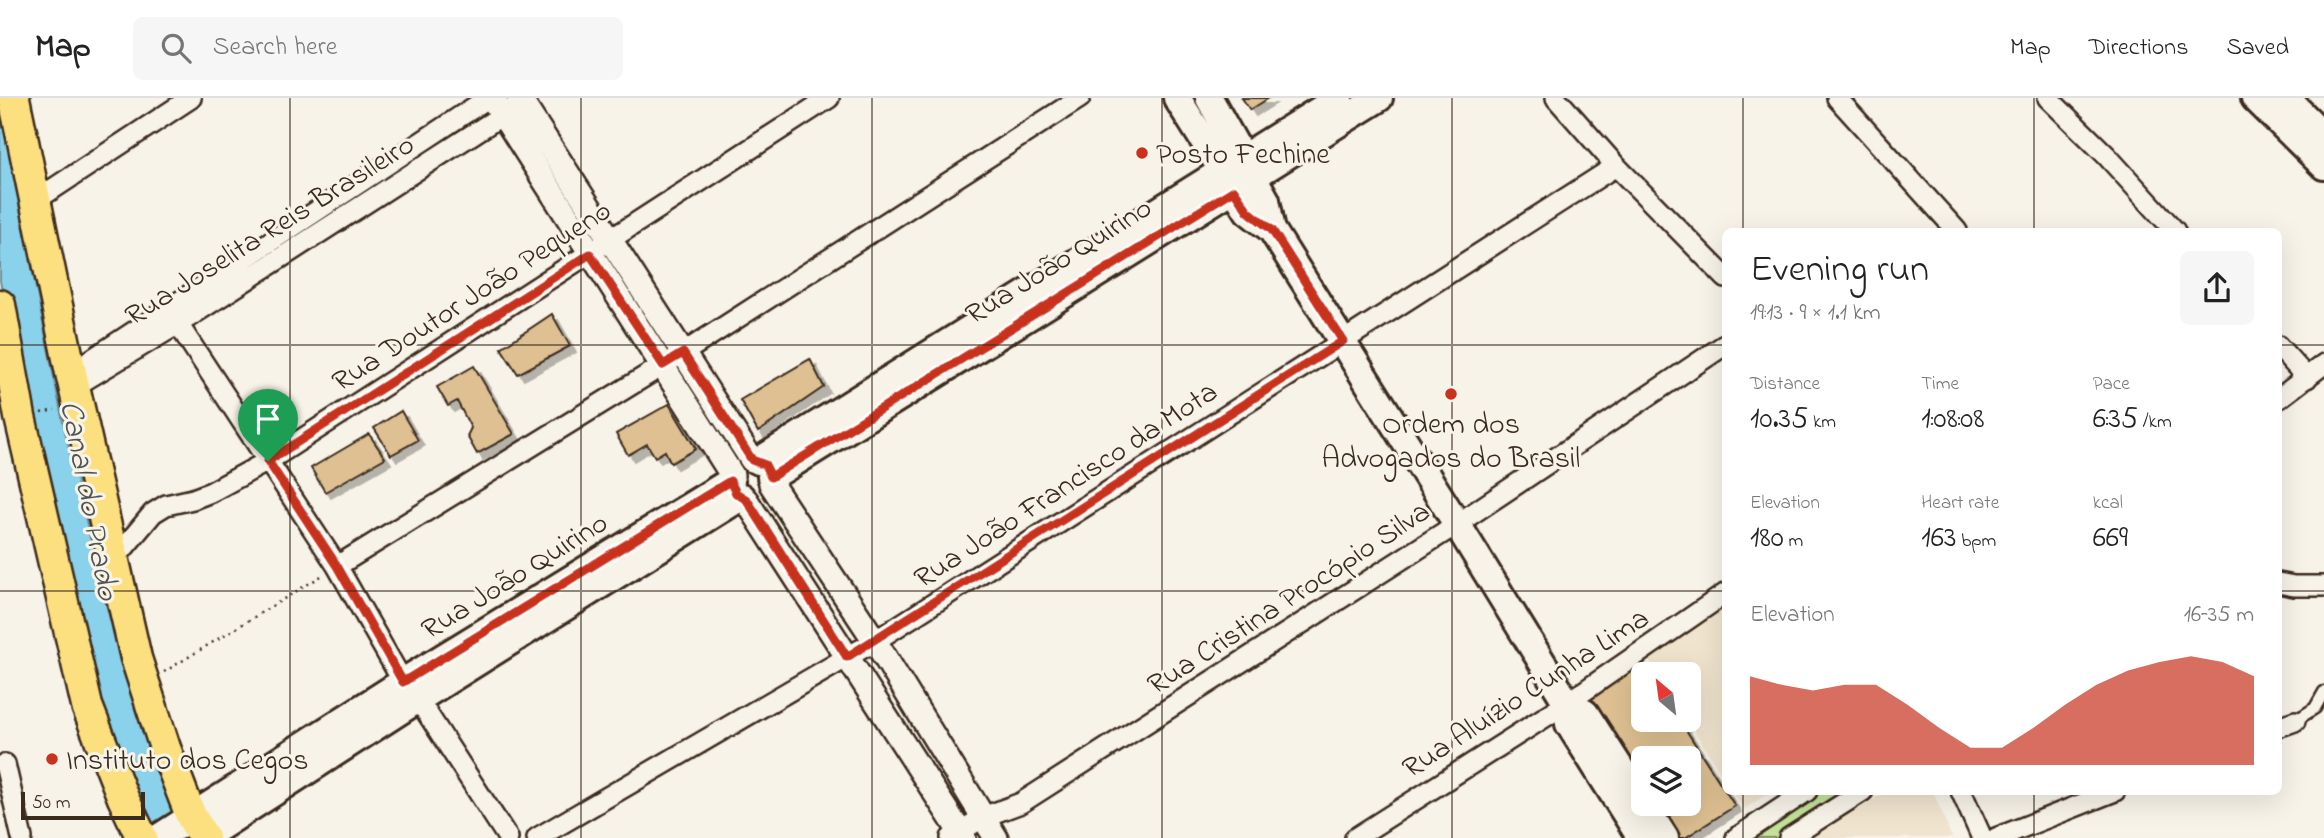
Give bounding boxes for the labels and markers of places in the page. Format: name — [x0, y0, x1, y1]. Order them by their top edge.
place label: Posto Fechine — [1156, 134, 1330, 178]
marker: Posto Fechine — [1134, 145, 1150, 161]
marker: Ordem dos Advogados do Brasil — [1443, 386, 1459, 402]
pin — [238, 389, 298, 461]
place label: Ordem dos Advogados do Brasil — [1322, 404, 1580, 482]
place label: Instituto dos Cegos — [66, 740, 308, 784]
marker: Instituto dos Cegos — [44, 751, 60, 767]

